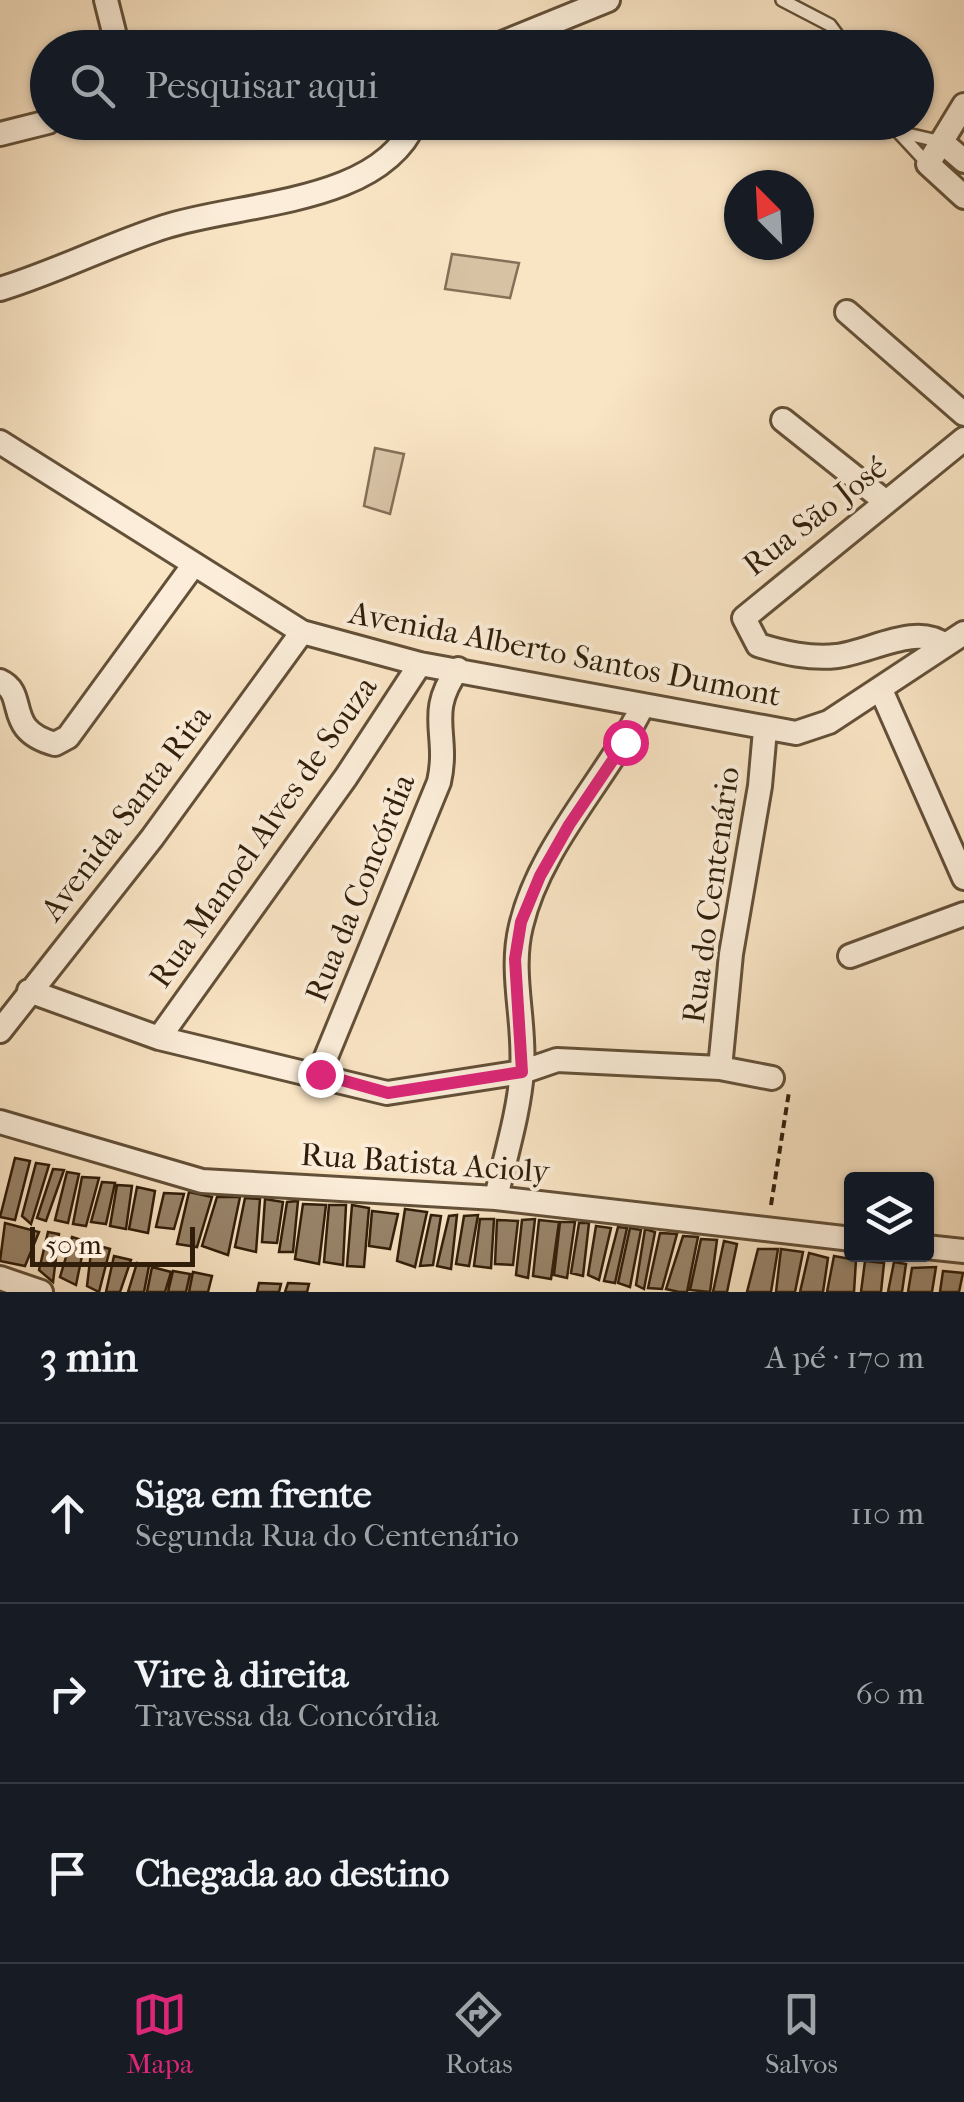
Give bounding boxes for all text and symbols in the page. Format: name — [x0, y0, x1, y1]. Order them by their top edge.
search box — [30, 30, 934, 140]
icon: search — [65, 58, 120, 113]
text: Pesquisar aqui — [145, 63, 378, 108]
north arrow — [724, 170, 814, 260]
street label: Rua São José — [736, 448, 894, 584]
street label: Avenida Alberto Santos Dumont — [344, 594, 785, 714]
street label: Rua Manoel Alves de Souza — [141, 668, 385, 995]
street label: Avenida Santa Rita — [32, 697, 220, 929]
route start — [603, 720, 649, 766]
street label: Rua do Centenário — [675, 764, 747, 1026]
street label: Rua da Concórdia — [297, 768, 423, 1007]
route end — [298, 1052, 344, 1098]
street label: Rua Batista Acioly — [299, 1136, 552, 1190]
map controls — [844, 1172, 934, 1262]
button: layers — [844, 1172, 934, 1262]
scale bar — [30, 1222, 195, 1266]
text: 50 m — [45, 1228, 102, 1261]
text: 3 min — [40, 1333, 138, 1382]
text: A pé · 170 m — [765, 1339, 924, 1376]
text: Siga em frente — [135, 1472, 372, 1517]
icon: ahead — [40, 1486, 95, 1541]
text: 110 m — [850, 1495, 924, 1532]
text: Segunda Rua do Centenário — [135, 1517, 519, 1554]
text: Vire à direita — [135, 1652, 348, 1697]
icon: right — [40, 1666, 95, 1721]
text: 60 m — [856, 1675, 924, 1712]
text: Travessa da Concórdia — [135, 1697, 439, 1734]
icon: arrive — [40, 1846, 95, 1901]
text: Chegada ao destino — [135, 1851, 449, 1896]
tab: Mapa — [126, 1987, 193, 2080]
tab: Rotas — [445, 1987, 513, 2080]
tab: Salvos — [765, 1987, 838, 2080]

